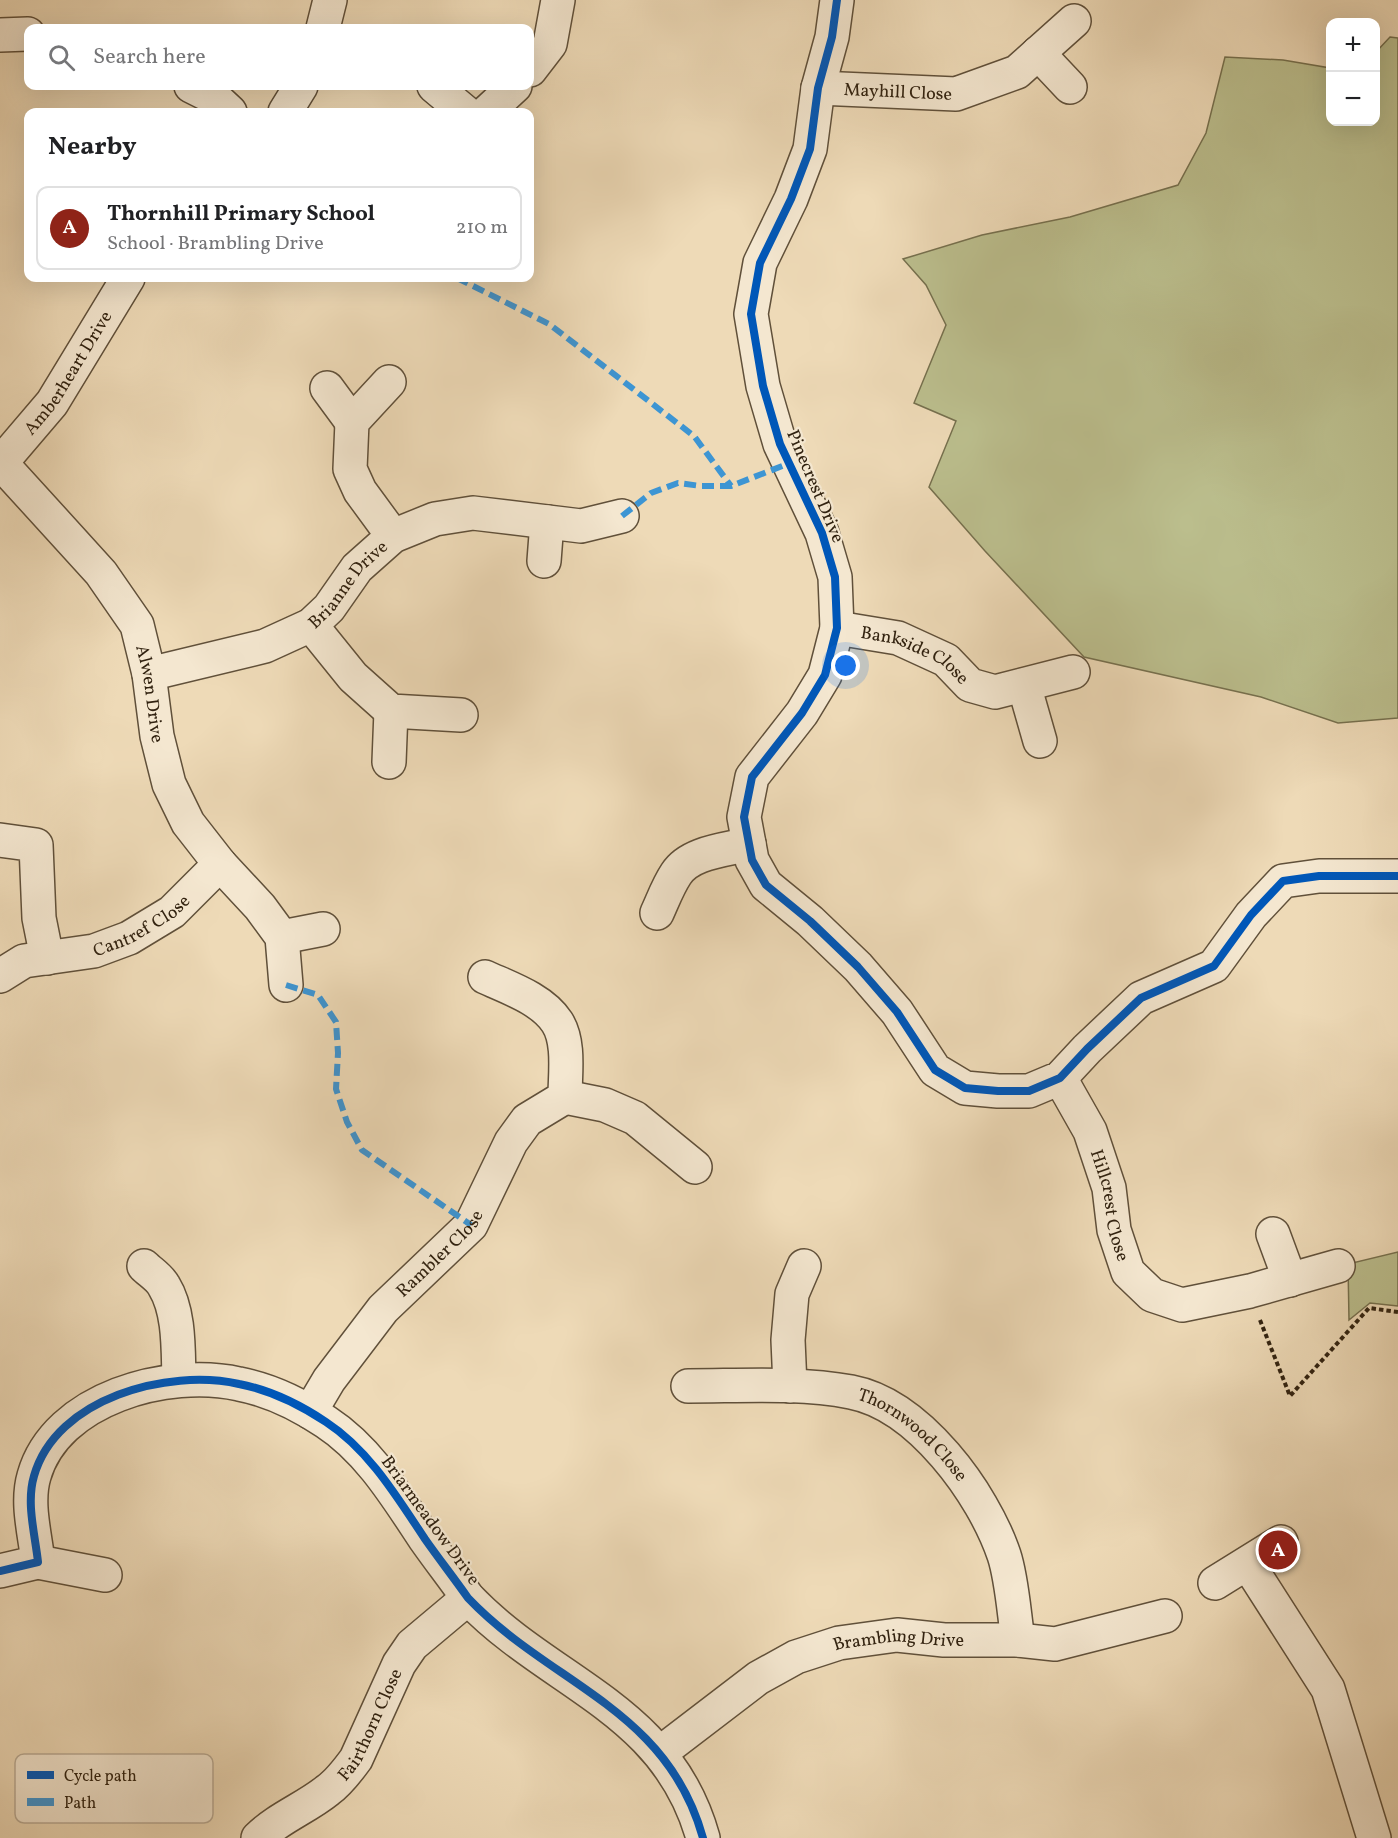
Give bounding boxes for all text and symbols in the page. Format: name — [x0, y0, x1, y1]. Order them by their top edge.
map controls — [1326, 18, 1380, 126]
button: + — [1326, 18, 1380, 72]
search box — [24, 24, 534, 90]
icon: search — [45, 41, 78, 74]
text: Search here — [93, 42, 206, 73]
button: − — [1326, 72, 1380, 126]
street label: Mayhill Close — [843, 78, 953, 108]
text: Nearby — [48, 129, 137, 165]
text: Thornhill Primary School — [107, 199, 375, 230]
text: A — [62, 214, 77, 242]
text: 210 m — [456, 214, 508, 242]
text: School · Brambling Drive — [107, 230, 324, 258]
street label: Amberheart Drive — [19, 307, 119, 441]
street label: Pinecrest Drive — [780, 426, 850, 547]
street label: Brianne Drive — [303, 535, 394, 635]
street label: Bankside Close — [859, 621, 974, 691]
street label: Alwen Drive — [128, 643, 169, 746]
your location — [831, 651, 860, 680]
street label: Cantref Close — [90, 890, 196, 964]
street label: Hillcrest Close — [1083, 1146, 1135, 1265]
street label: Rambler Close — [391, 1206, 490, 1304]
street label: Thornwood Close — [854, 1383, 973, 1487]
street label: Briarmeadow Drive — [374, 1451, 485, 1591]
pin: A — [1258, 1528, 1298, 1572]
street label: Brambling Drive — [830, 1624, 964, 1658]
street label: Fairthorn Close — [333, 1665, 409, 1787]
legend — [15, 1754, 213, 1823]
text: Cycle path — [64, 1766, 137, 1788]
text: Path — [64, 1793, 96, 1815]

